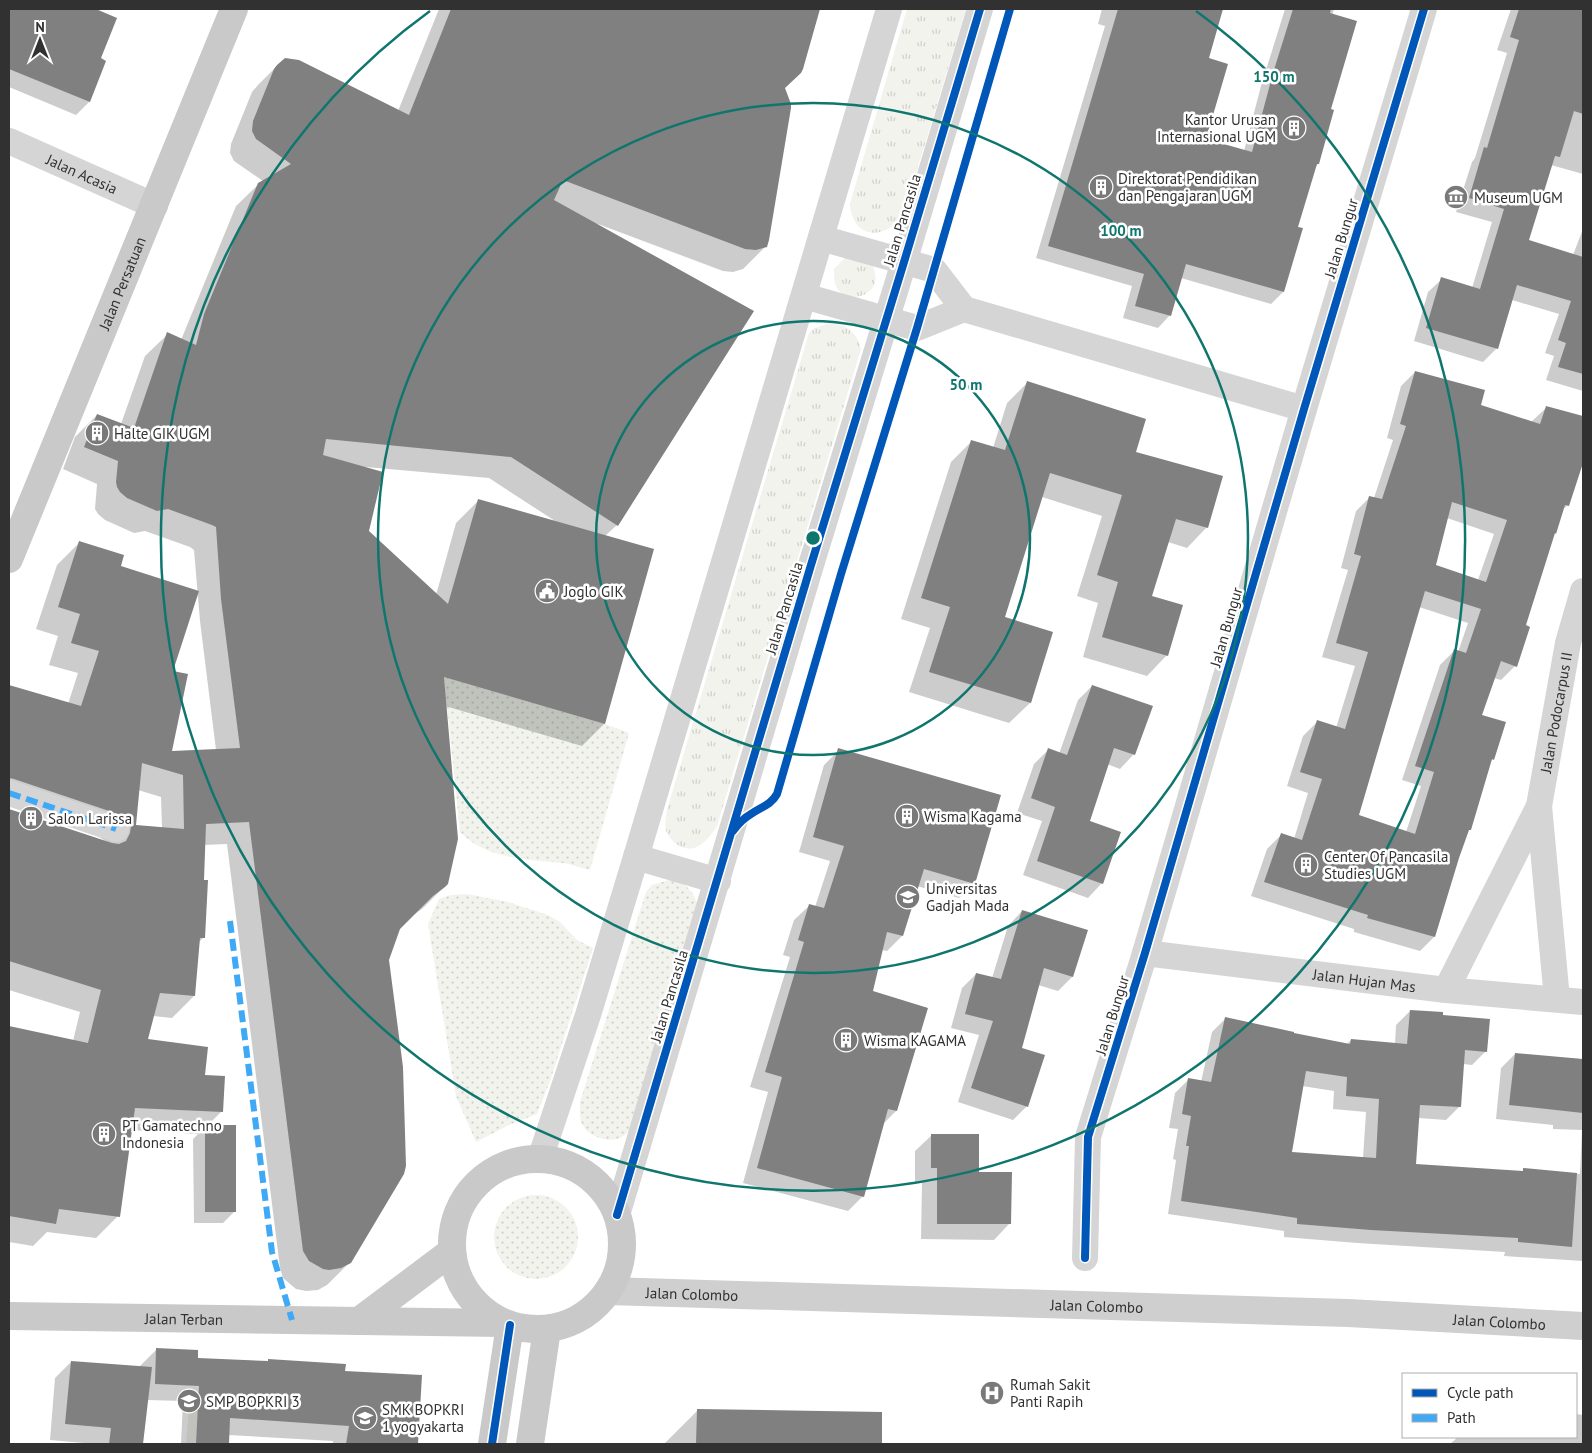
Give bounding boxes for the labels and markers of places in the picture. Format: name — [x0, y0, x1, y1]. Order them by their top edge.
place label: Kantor Urusan Internasional UGM — [1157, 110, 1276, 146]
building icon: Kantor Urusan Internasional UGM — [1281, 115, 1307, 141]
place label: Direktorat Pendidikan dan Pengajaran UGM — [1118, 169, 1257, 205]
building icon: Direktorat Pendidikan dan Pengajaran UGM — [1088, 174, 1114, 200]
museum icon: Museum UGM — [1443, 184, 1469, 210]
place label: Museum UGM — [1474, 188, 1563, 207]
building icon: Halte GIK UGM — [84, 420, 110, 446]
place label: Halte GIK UGM — [114, 424, 210, 443]
centre of rings — [804, 529, 822, 547]
public building icon: Joglo GIK — [534, 578, 560, 604]
place label: Joglo GIK — [563, 582, 624, 601]
building icon: Wisma Kagama — [894, 803, 920, 829]
building icon: Salon Larissa — [18, 805, 44, 831]
place label: Wisma Kagama — [924, 807, 1022, 826]
place label: Salon Larissa — [48, 809, 132, 828]
place label: Center Of Pancasila Studies UGM — [1324, 847, 1448, 883]
building icon: Center Of Pancasila Studies UGM — [1293, 852, 1319, 878]
place label: Universitas Gadjah Mada — [926, 879, 1009, 915]
school or university icon: Universitas Gadjah Mada — [895, 884, 921, 910]
building icon: Wisma KAGAMA — [833, 1027, 859, 1053]
place label: Wisma KAGAMA — [864, 1031, 966, 1050]
place label: PT Gamatechno Indonesia — [122, 1116, 222, 1152]
building icon: PT Gamatechno Indonesia — [91, 1121, 117, 1147]
place label: Rumah Sakit Panti Rapih — [1010, 1375, 1090, 1411]
hospital icon: Rumah Sakit Panti Rapih — [979, 1380, 1005, 1406]
school or university icon: SMP BOPKRI 3 — [176, 1388, 202, 1414]
place label: SMP BOPKRI 3 — [206, 1392, 300, 1411]
place label: SMK BOPKRI 1 yogyakarta — [382, 1400, 464, 1436]
school or university icon: SMK BOPKRI 1 yogyakarta — [352, 1405, 378, 1431]

